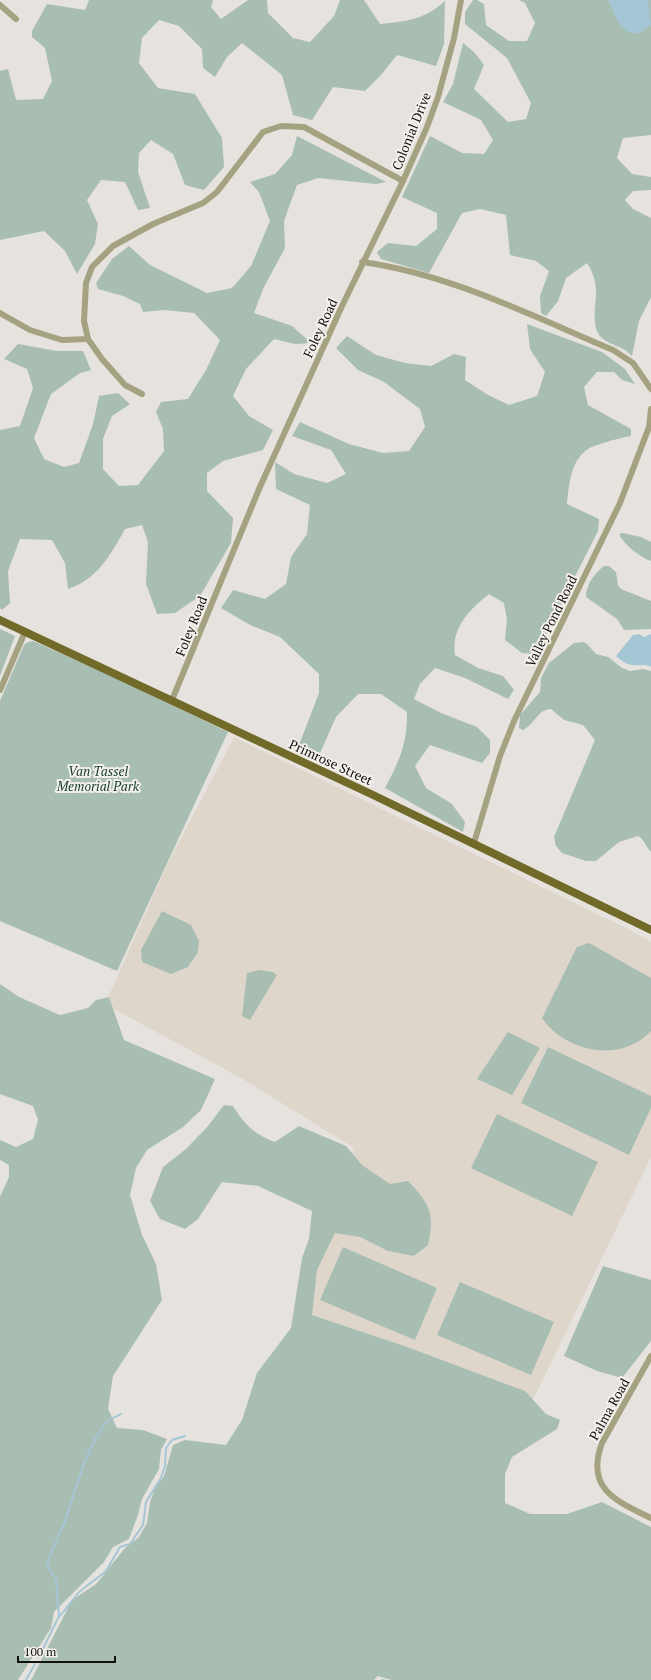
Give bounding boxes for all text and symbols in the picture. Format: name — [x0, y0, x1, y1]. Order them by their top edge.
street label: Colonial Drive — [387, 89, 435, 173]
street label: Foley Road — [298, 296, 342, 360]
street label: Valley Pond Road — [521, 572, 581, 670]
street label: Foley Road — [171, 593, 211, 659]
street label: Primrose Street — [286, 735, 376, 789]
park label: Van Tassel Memorial Park — [56, 762, 140, 795]
street label: Palma Road — [585, 1375, 633, 1443]
scale bar — [18, 1638, 115, 1664]
text: 100 m — [24, 1644, 57, 1659]

